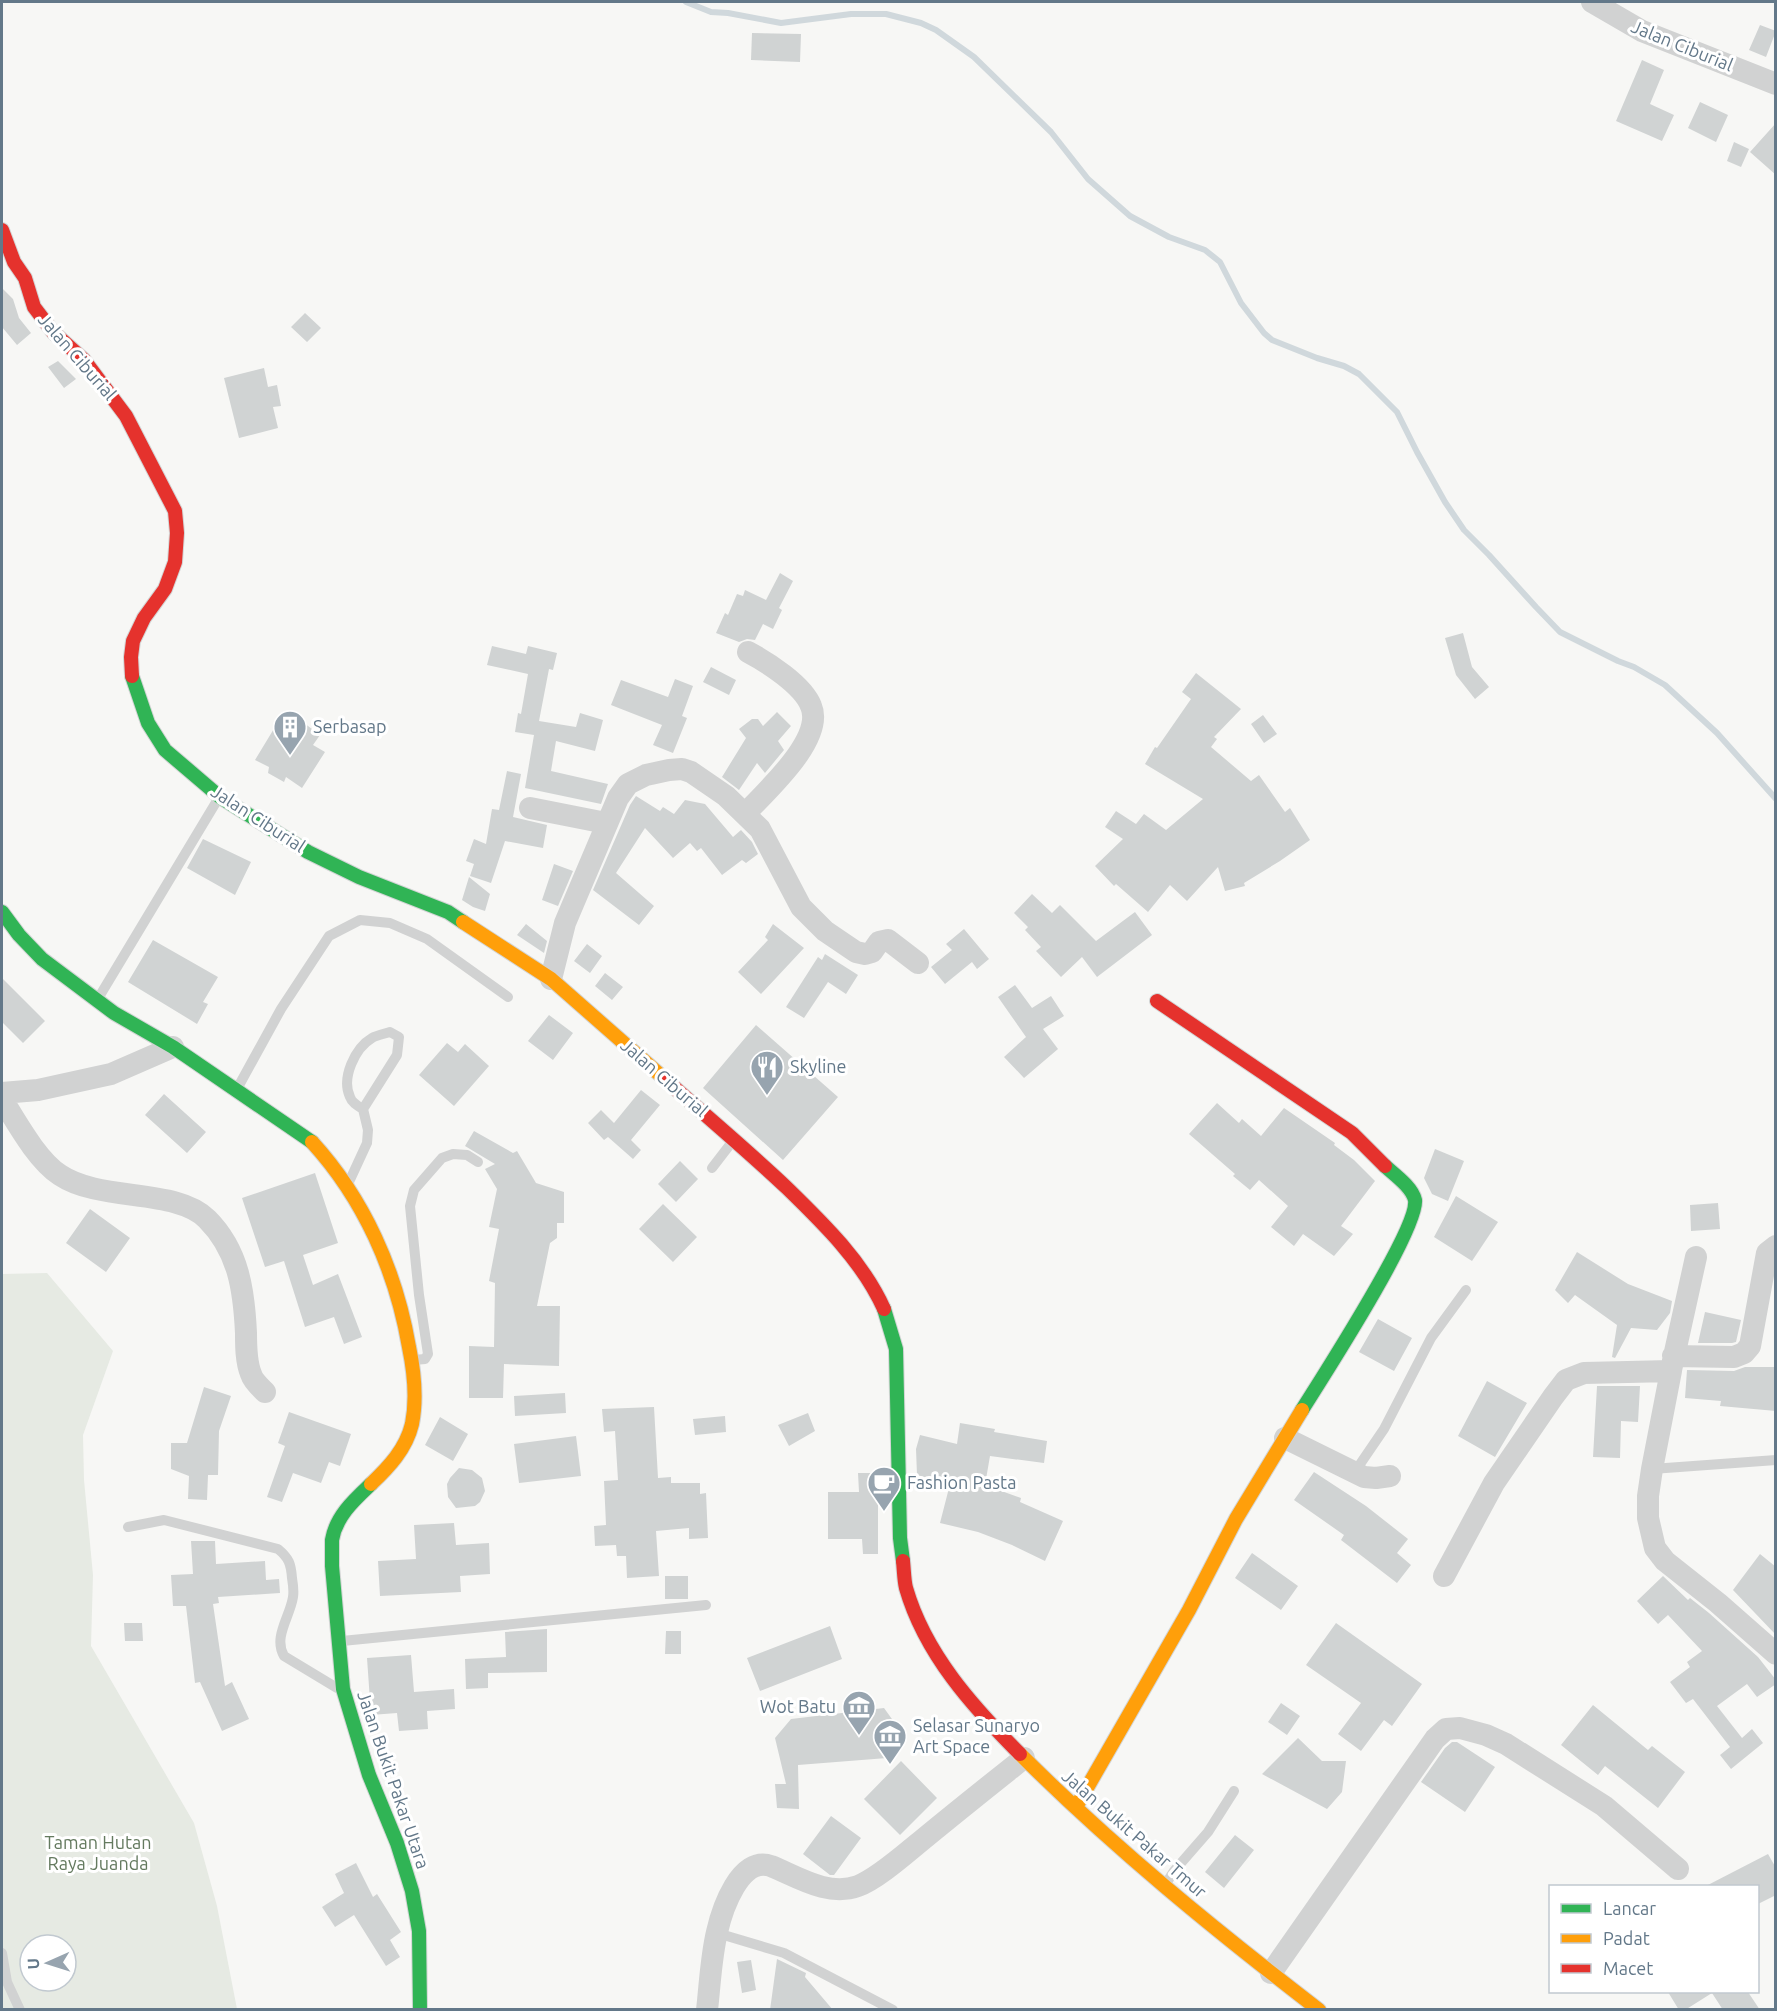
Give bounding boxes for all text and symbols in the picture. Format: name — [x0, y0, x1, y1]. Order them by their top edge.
street label: Jalan Ciburial — [1629, 16, 1736, 75]
street label: Jalan Ciburial — [35, 309, 121, 404]
building icon: Serbasap — [272, 709, 308, 756]
place label: Serbasap — [313, 716, 387, 736]
street label: Jalan Ciburial — [208, 780, 309, 856]
street label: Jalan Ciburial — [617, 1034, 712, 1120]
restaurant icon: Skyline — [749, 1049, 785, 1096]
place label: Skyline — [790, 1056, 847, 1076]
cafe icon: Fashion Pasta — [866, 1465, 902, 1512]
place label: Fashion Pasta — [907, 1472, 1016, 1492]
street label: Jalan Bukit Pakar Utara — [354, 1688, 434, 1871]
museum icon: Wot Batu — [841, 1689, 877, 1736]
place label: Wot Batu — [760, 1696, 836, 1716]
place label: Selasar Sunaryo Art Space — [913, 1715, 1040, 1756]
museum icon: Selasar Sunaryo Art Space — [872, 1718, 908, 1765]
street label: Jalan Bukit Pakar Tmur — [1059, 1765, 1211, 1901]
park label: Taman Hutan Raya Juanda — [44, 1832, 152, 1873]
legend — [1549, 1885, 1759, 1993]
text: Lancar — [1603, 1898, 1656, 1918]
text: Padat — [1603, 1928, 1650, 1948]
north arrow — [18, 1933, 78, 1993]
text: U — [24, 1958, 42, 1970]
text: Macet — [1603, 1958, 1653, 1978]

